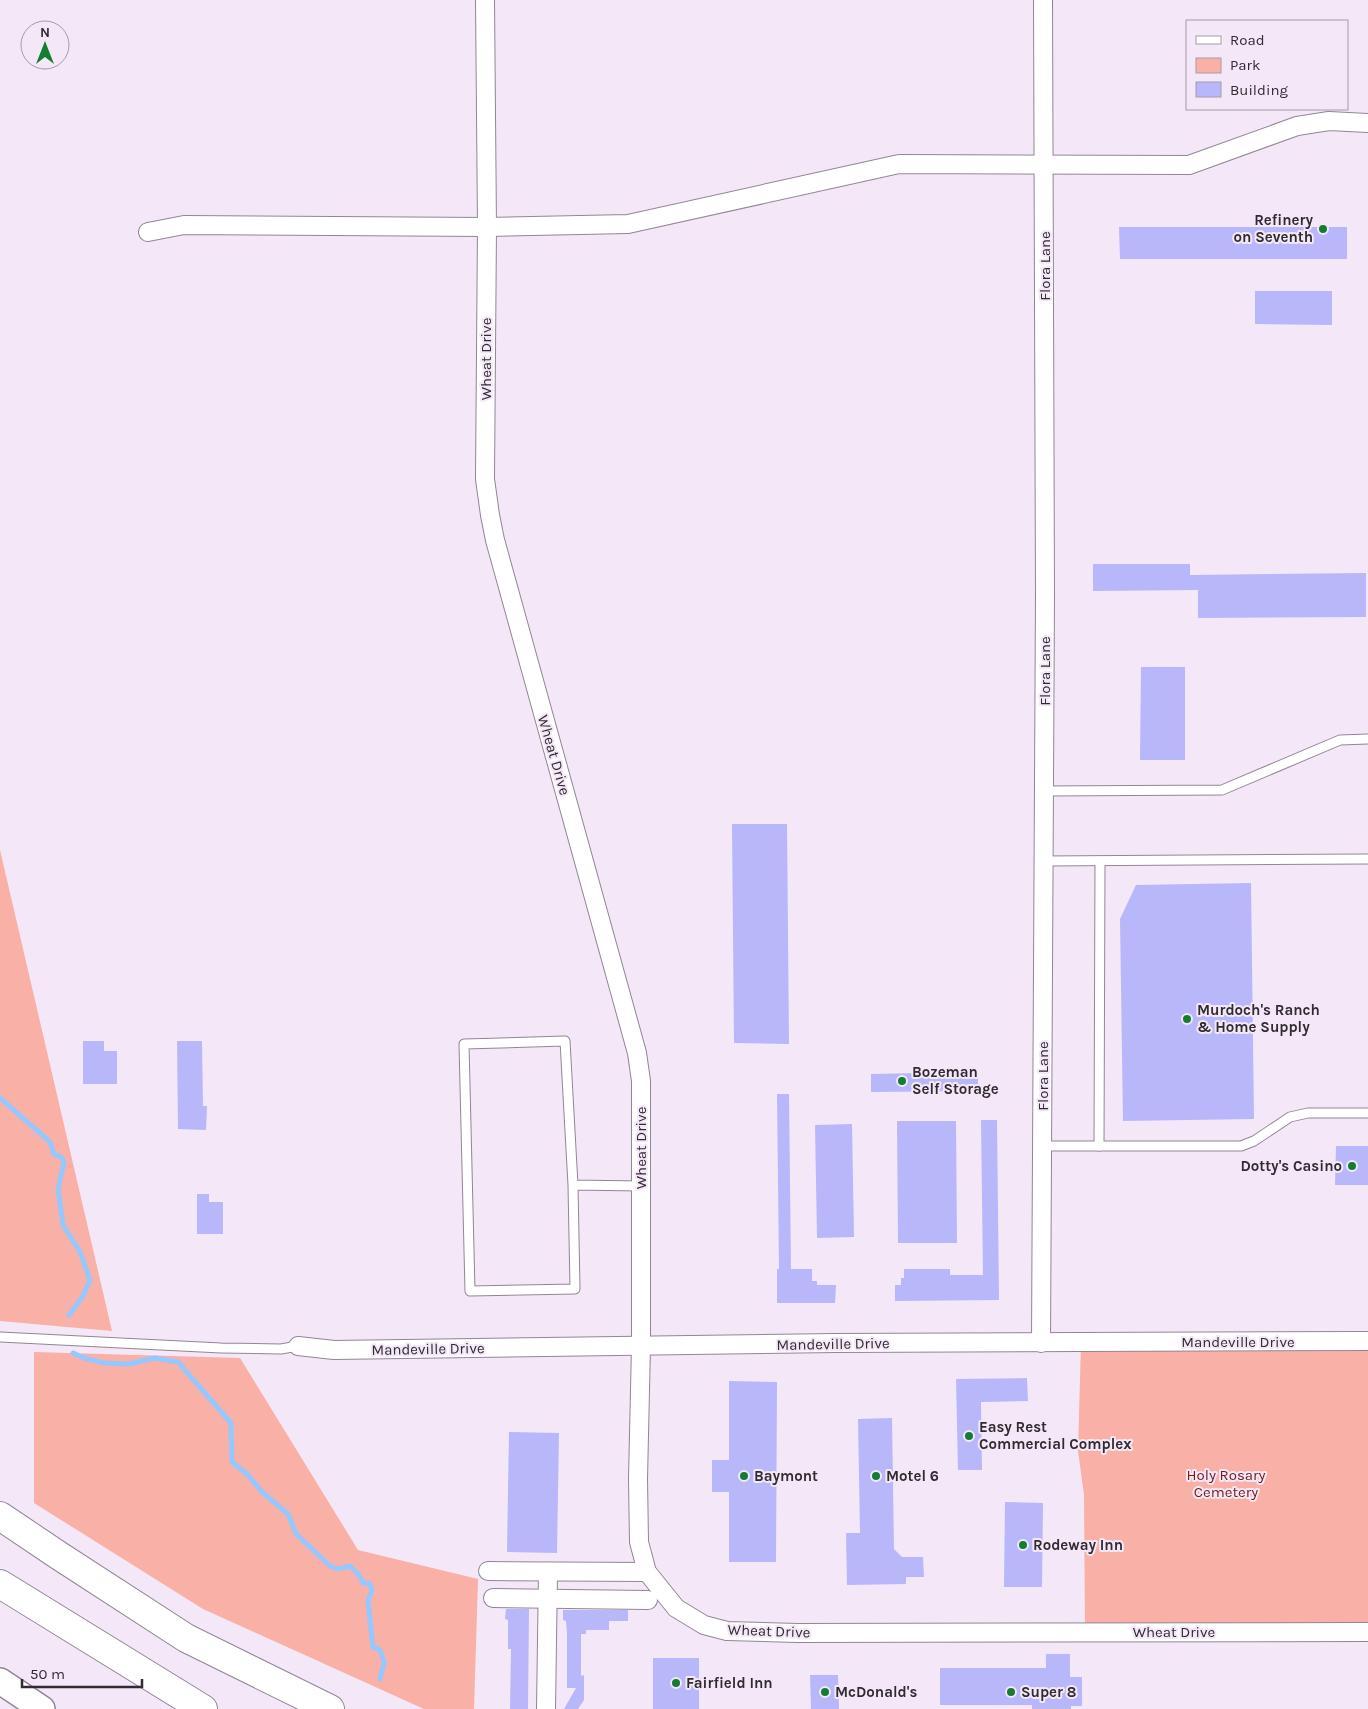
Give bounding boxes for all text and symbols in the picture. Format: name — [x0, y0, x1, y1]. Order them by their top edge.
north arrow — [20, 20, 70, 70]
legend — [1186, 20, 1348, 110]
text: N — [40, 24, 50, 41]
text: Road — [1230, 31, 1265, 49]
text: Park — [1230, 56, 1260, 74]
text: Building — [1230, 81, 1288, 99]
place label: Refinery on Seventh — [1234, 211, 1313, 246]
marker: Refinery on Seventh — [1317, 223, 1329, 235]
street label: Flora Lane — [1036, 231, 1054, 301]
street label: Wheat Drive — [477, 318, 495, 400]
street label: Flora Lane — [1036, 636, 1054, 706]
street label: Wheat Drive — [534, 713, 574, 797]
place label: Murdoch's Ranch & Home Supply — [1197, 1001, 1320, 1036]
marker: Murdoch's Ranch & Home Supply — [1181, 1013, 1193, 1025]
street label: Flora Lane — [1034, 1041, 1052, 1111]
place label: Bozeman Self Storage — [912, 1063, 999, 1098]
marker: Bozeman Self Storage — [896, 1075, 908, 1087]
street label: Wheat Drive — [632, 1107, 650, 1189]
place label: Dotty's Casino — [1240, 1157, 1342, 1175]
marker: Dotty's Casino — [1346, 1160, 1358, 1172]
street label: Mandeville Drive — [1181, 1333, 1295, 1351]
street label: Mandeville Drive — [776, 1334, 890, 1354]
street label: Mandeville Drive — [371, 1339, 485, 1359]
place label: Easy Rest Commercial Complex — [979, 1418, 1132, 1453]
marker: Easy Rest Commercial Complex — [963, 1430, 975, 1442]
park label: Holy Rosary Cemetery — [1187, 1466, 1265, 1501]
place label: Baymont — [754, 1467, 818, 1485]
place label: Motel 6 — [886, 1467, 939, 1485]
marker: Baymont — [738, 1470, 750, 1482]
marker: Motel 6 — [870, 1470, 882, 1482]
place label: Rodeway Inn — [1033, 1536, 1123, 1554]
marker: Rodeway Inn — [1017, 1539, 1029, 1551]
street label: Wheat Drive — [727, 1621, 811, 1641]
street label: Wheat Drive — [1133, 1623, 1215, 1641]
scale bar — [22, 1656, 142, 1688]
text: 50 m — [30, 1665, 65, 1683]
place label: Fairfield Inn — [686, 1674, 773, 1692]
marker: Fairfield Inn — [670, 1677, 682, 1689]
place label: McDonald's — [835, 1683, 917, 1701]
place label: Super 8 — [1021, 1683, 1076, 1701]
marker: McDonald's — [819, 1686, 831, 1698]
marker: Super 8 — [1005, 1686, 1017, 1698]

